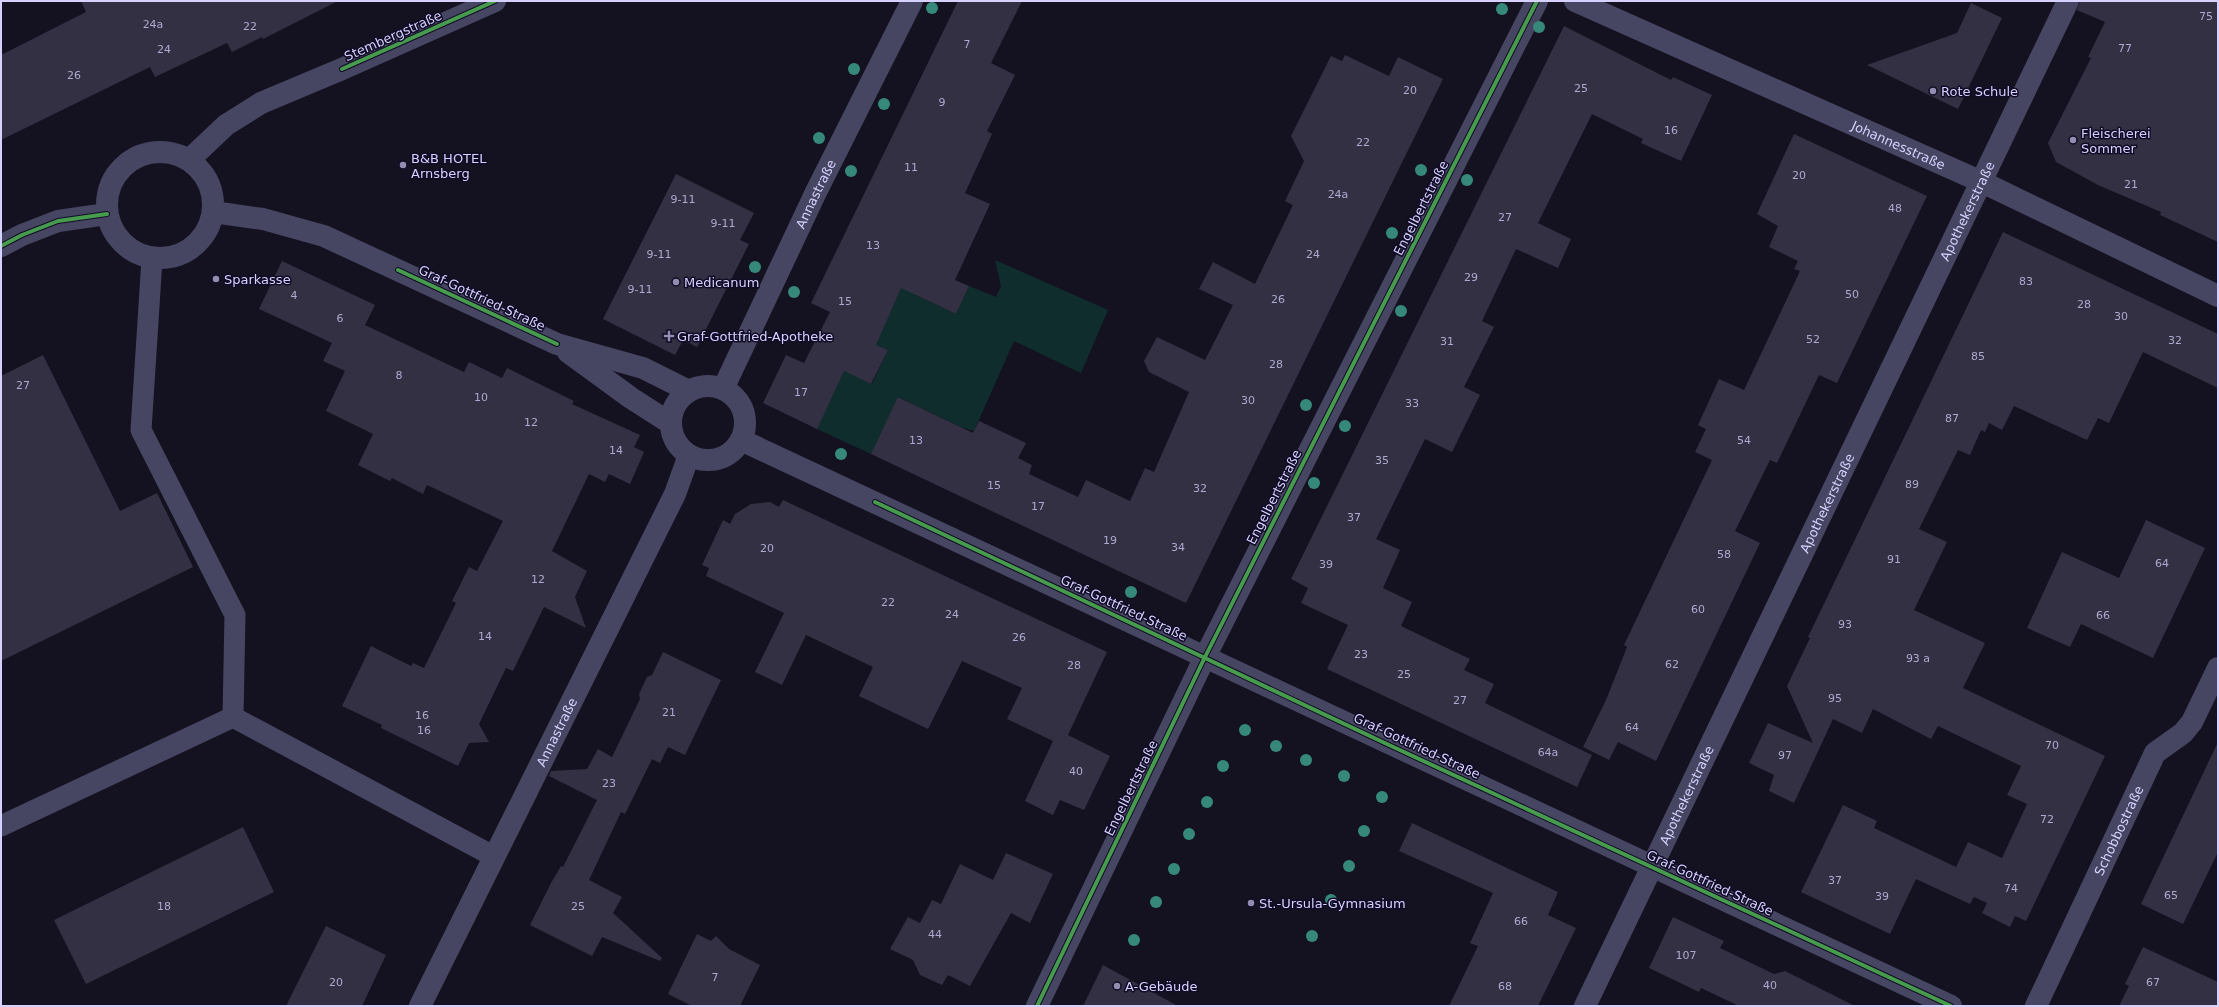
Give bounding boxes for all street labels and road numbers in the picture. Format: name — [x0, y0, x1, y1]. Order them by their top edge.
street label: Stembergstraße — [342, 8, 444, 64]
street label: Johannesstraße — [1848, 117, 1948, 172]
street label: Annastraße — [792, 157, 839, 231]
street label: Engelbertstraße — [1391, 158, 1451, 258]
street label: Apothekerstraße — [1937, 159, 1997, 263]
street label: Graf-Gottfried-Straße — [416, 262, 548, 334]
street label: Engelbertstraße — [1244, 447, 1304, 547]
street label: Apothekerstraße — [1796, 451, 1857, 555]
street label: Graf-Gottfried-Straße — [1058, 572, 1190, 644]
street label: Annastraße — [533, 695, 580, 769]
street label: Graf-Gottfried-Straße — [1351, 710, 1483, 782]
street label: Engelbertstraße — [1101, 738, 1161, 838]
street label: Apothekerstraße — [1656, 743, 1717, 847]
street label: Schobbostraße — [2091, 783, 2146, 878]
street label: Graf-Gottfried-Straße — [1644, 847, 1776, 919]

